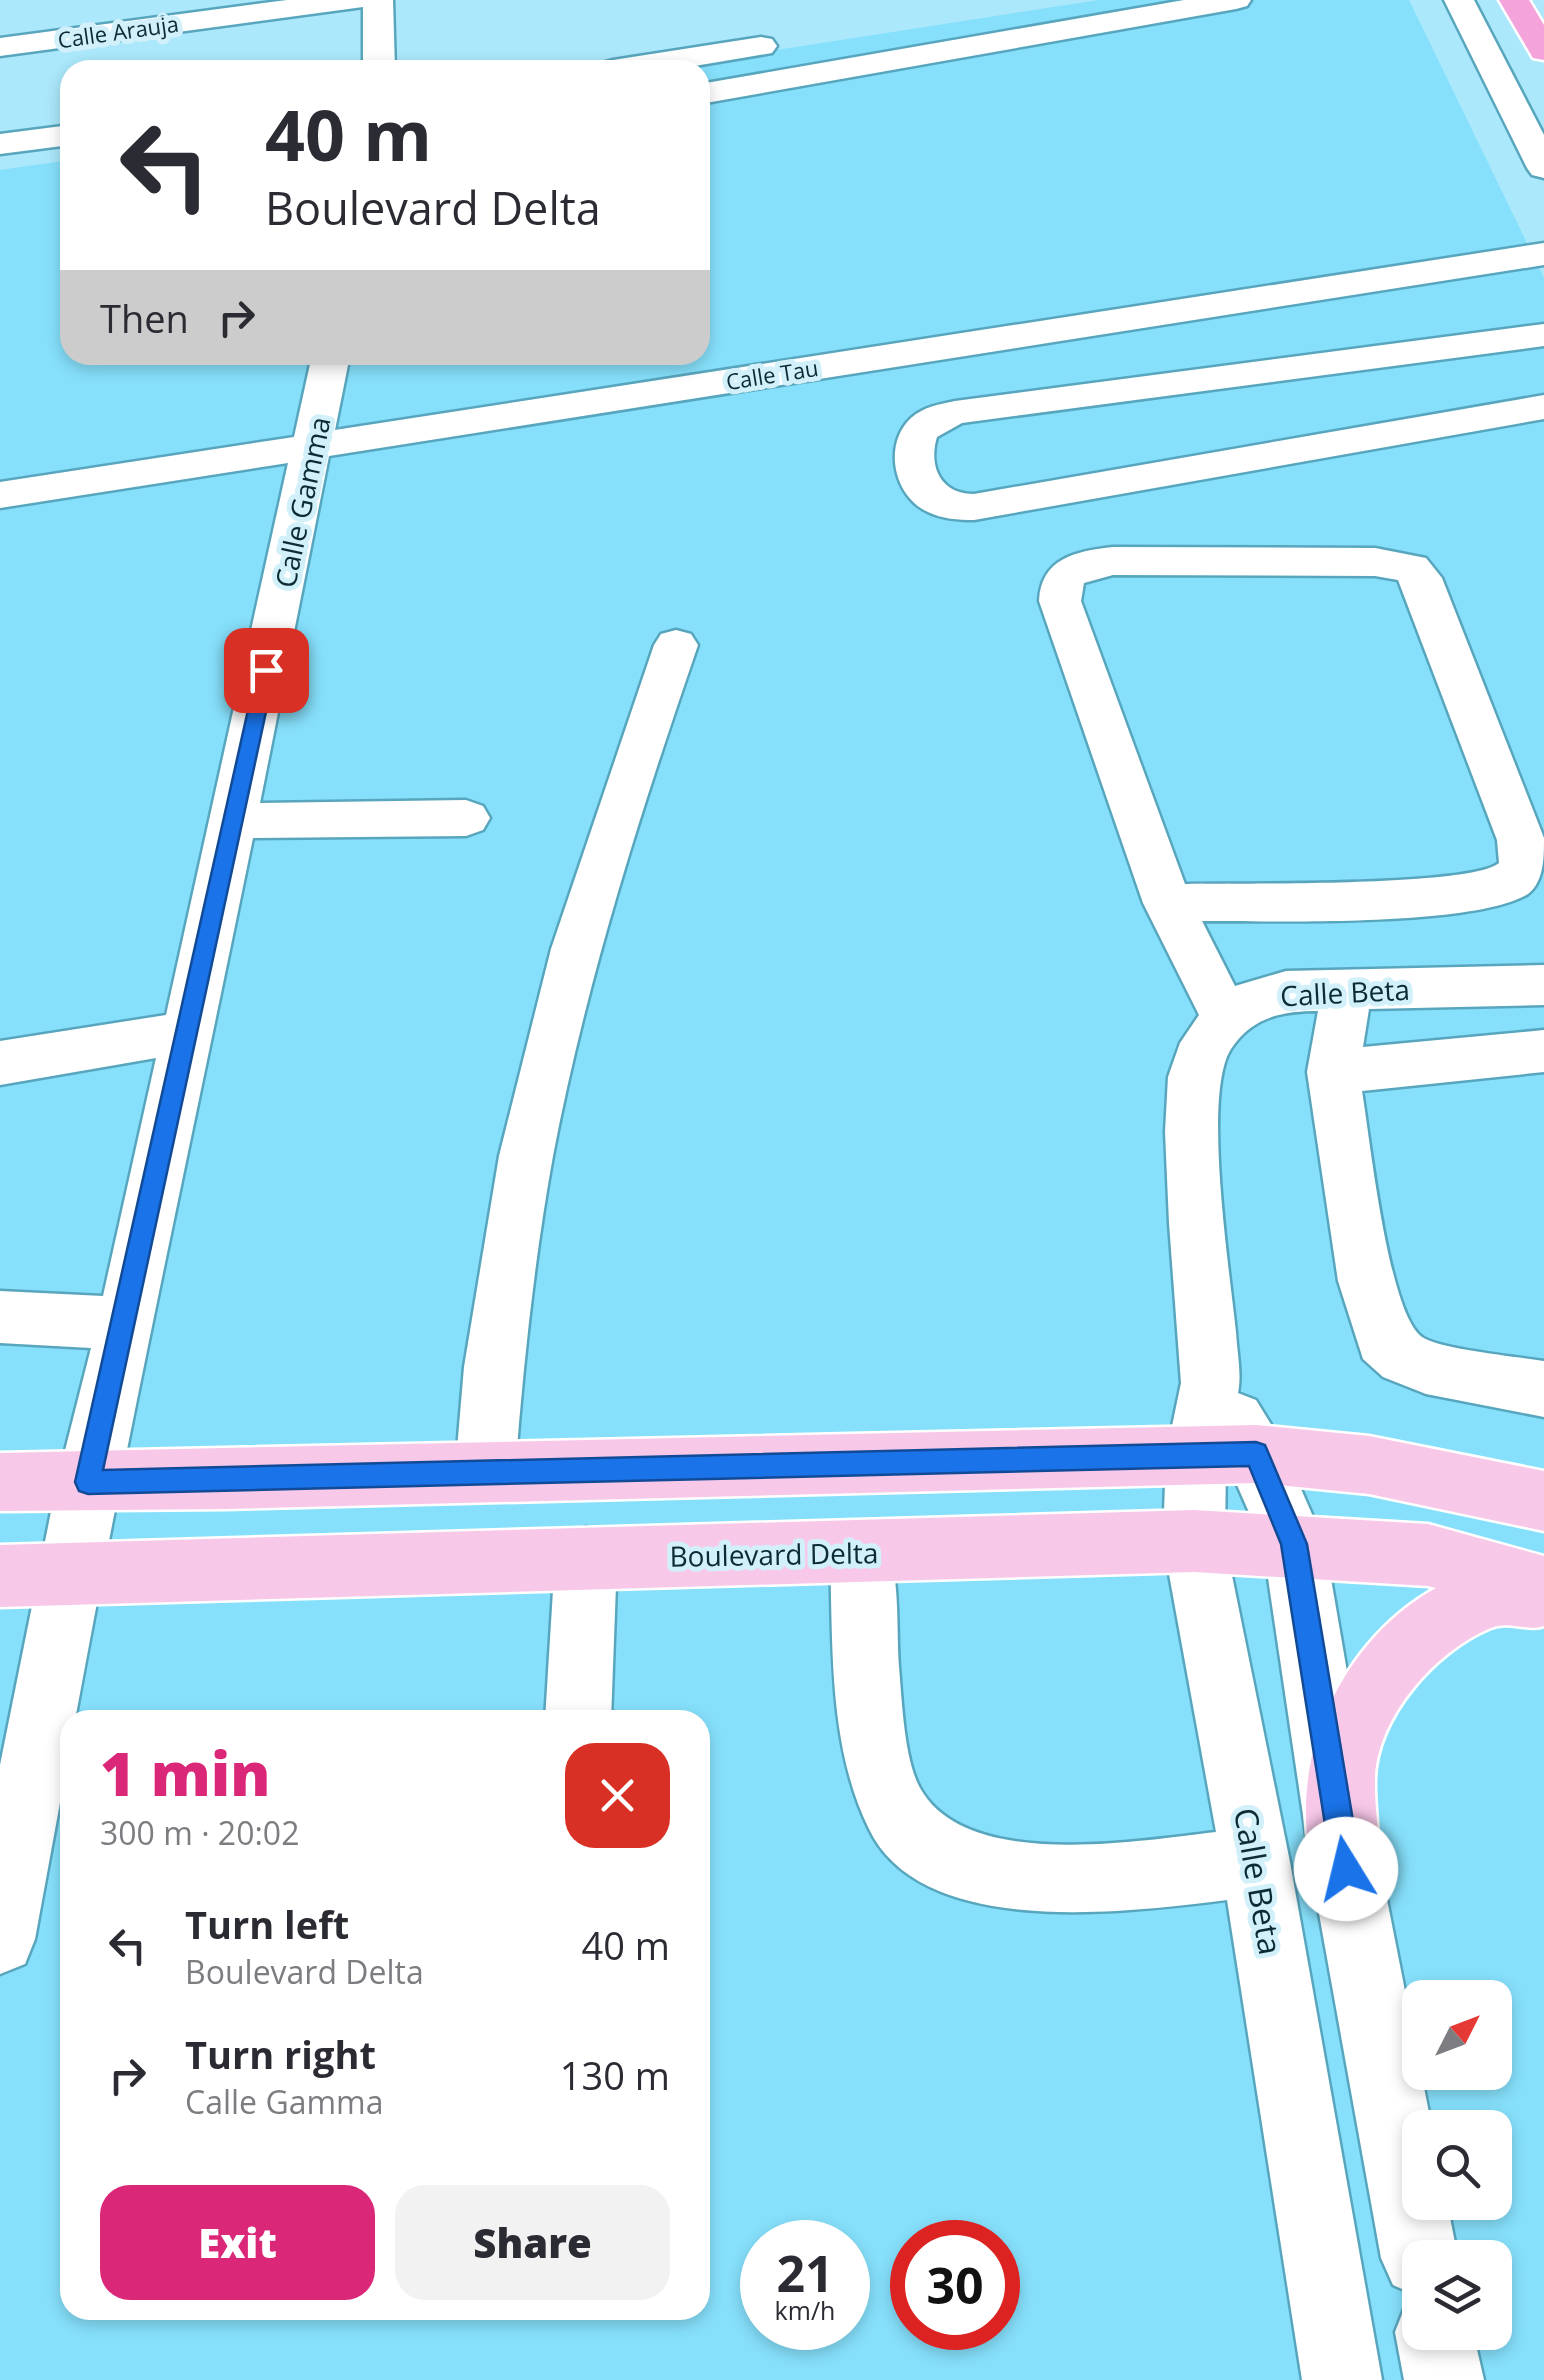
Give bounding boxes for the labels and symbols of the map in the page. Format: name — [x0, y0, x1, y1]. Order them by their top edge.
street label: Calle Arauja — [56, 8, 180, 54]
street label: Calle Tau — [724, 352, 820, 396]
street label: Calle Gamma — [265, 413, 339, 591]
pin — [224, 628, 309, 713]
street label: Calle Beta — [1279, 970, 1411, 1014]
street label: Boulevard Delta — [669, 1533, 879, 1575]
street label: Calle Beta — [1225, 1804, 1293, 1958]
position arrow — [1294, 1817, 1398, 1921]
north arrow — [1402, 1980, 1512, 2090]
speed limit sign: 30 — [890, 2220, 1020, 2350]

